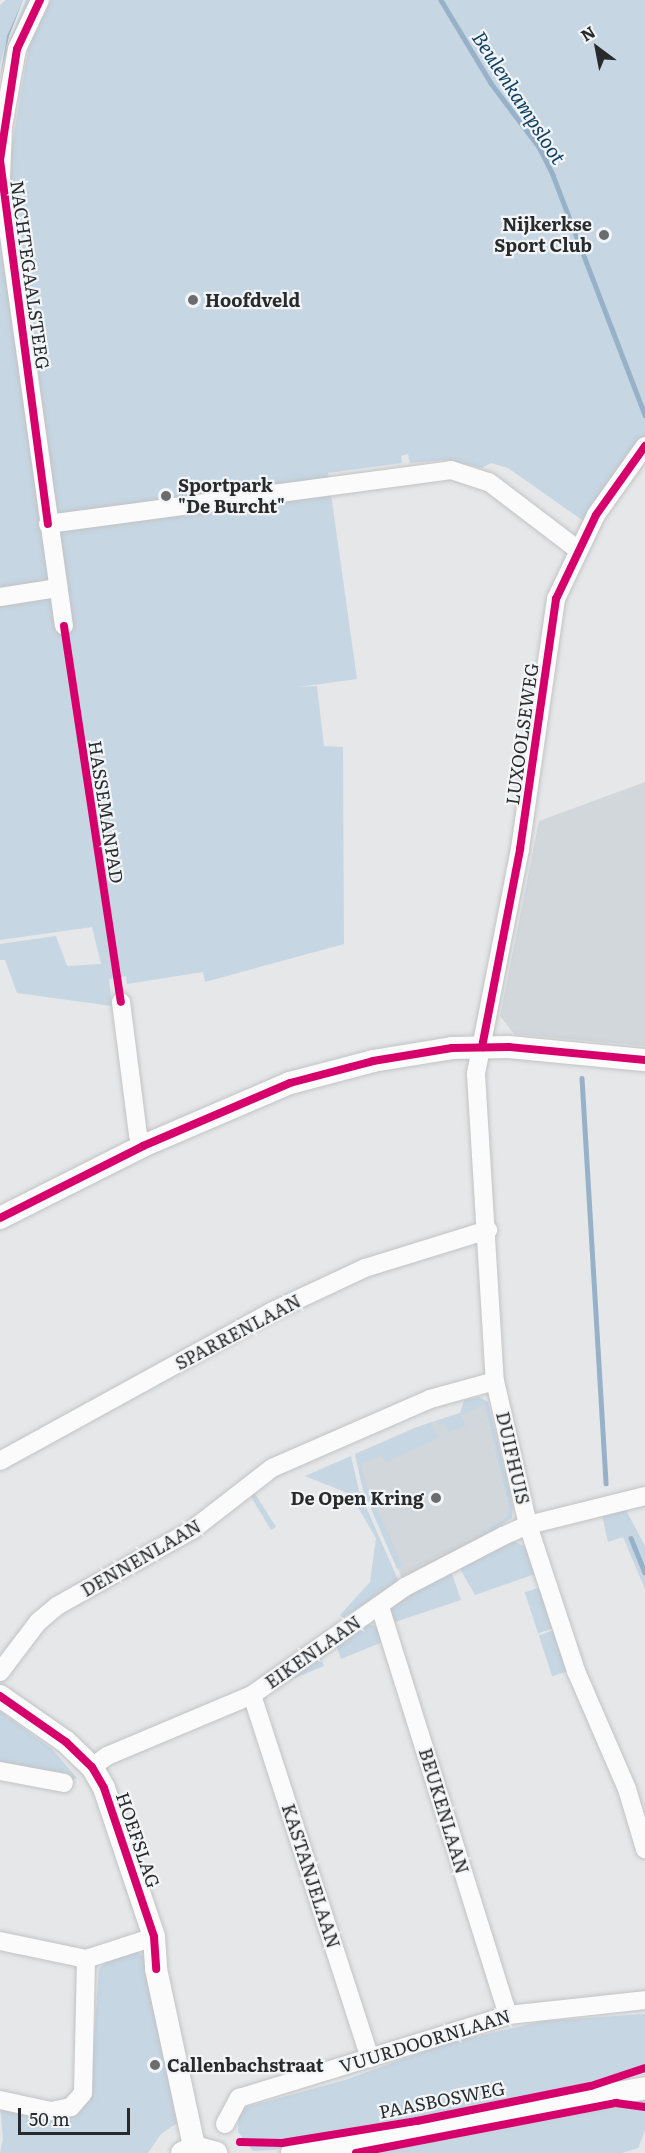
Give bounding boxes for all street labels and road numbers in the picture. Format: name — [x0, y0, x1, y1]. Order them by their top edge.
street label: NACHTEGAALSTEEG — [6, 179, 54, 371]
street label: LUXOOLSEWEG — [501, 662, 543, 806]
street label: HASSEMANPAD — [84, 739, 128, 885]
street label: SPARRENLAAN — [171, 1290, 305, 1374]
street label: DUIFHUIS — [492, 1409, 534, 1507]
street label: DENNENLAAN — [77, 1515, 205, 1601]
street label: EIKENLAAN — [261, 1611, 365, 1693]
street label: BEUKENLAAN — [415, 1745, 473, 1877]
street label: HOEFSLAG — [112, 1789, 164, 1891]
street label: KASTANJELAAN — [277, 1801, 345, 1951]
street label: VUURDOORNLAAN — [337, 2005, 513, 2077]
street label: PAASBOSWEG — [377, 2077, 507, 2123]

